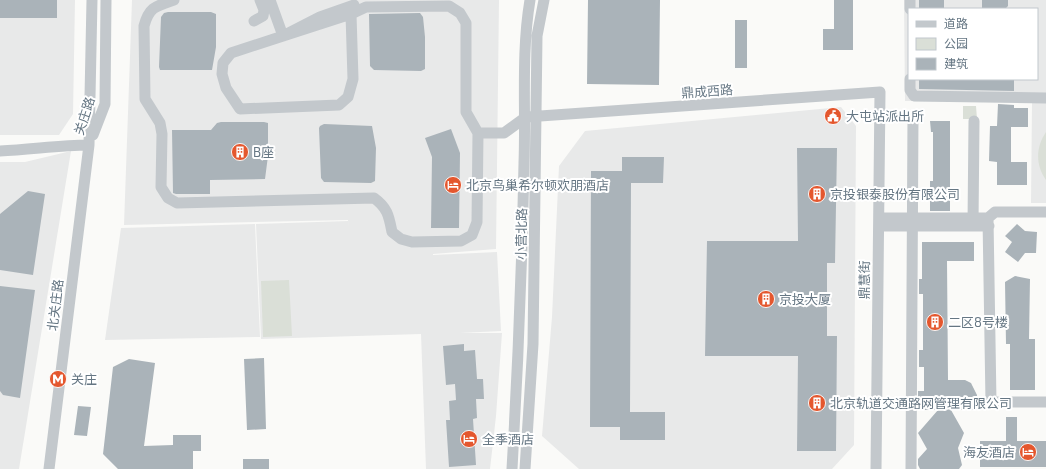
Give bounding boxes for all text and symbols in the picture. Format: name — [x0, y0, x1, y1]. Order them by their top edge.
legend — [908, 8, 1038, 80]
text: 道路 — [944, 16, 968, 30]
text: 公园 — [944, 36, 968, 50]
text: 建筑 — [944, 56, 968, 70]
street label: 鼎成西路 — [680, 81, 734, 101]
street label: 关庄路 — [70, 95, 98, 137]
public building icon: 大屯站派出所 — [823, 106, 843, 126]
place label: 大屯站派出所 — [846, 108, 924, 124]
building icon: B座 — [230, 142, 250, 162]
place label: B座 — [253, 144, 274, 160]
hotel icon: 北京鸟巢希尔顿欢朋酒店 — [443, 175, 463, 195]
place label: 北京鸟巢希尔顿欢朋酒店 — [466, 177, 609, 193]
building icon: 京投银泰股份有限公司 — [807, 184, 827, 204]
place label: 京投银泰股份有限公司 — [830, 186, 960, 202]
street label: 小营北路 — [513, 208, 529, 260]
street label: 鼎慧街 — [856, 260, 872, 300]
street label: 北关庄路 — [44, 278, 66, 332]
building icon: 京投大厦 — [756, 289, 776, 309]
place label: 京投大厦 — [779, 291, 831, 307]
building icon: 二区8号楼 — [925, 312, 945, 332]
place label: 二区8号楼 — [948, 314, 1008, 330]
metro station icon: 关庄 — [48, 369, 68, 389]
place label: 关庄 — [71, 371, 97, 387]
building icon: 北京轨道交通路网管理有限公司 — [807, 393, 827, 413]
place label: 北京轨道交通路网管理有限公司 — [830, 395, 1012, 411]
hotel icon: 全季酒店 — [459, 429, 479, 449]
place label: 全季酒店 — [482, 431, 534, 447]
hotel icon: 海友酒店 — [1018, 442, 1038, 462]
place label: 海友酒店 — [963, 444, 1015, 460]

